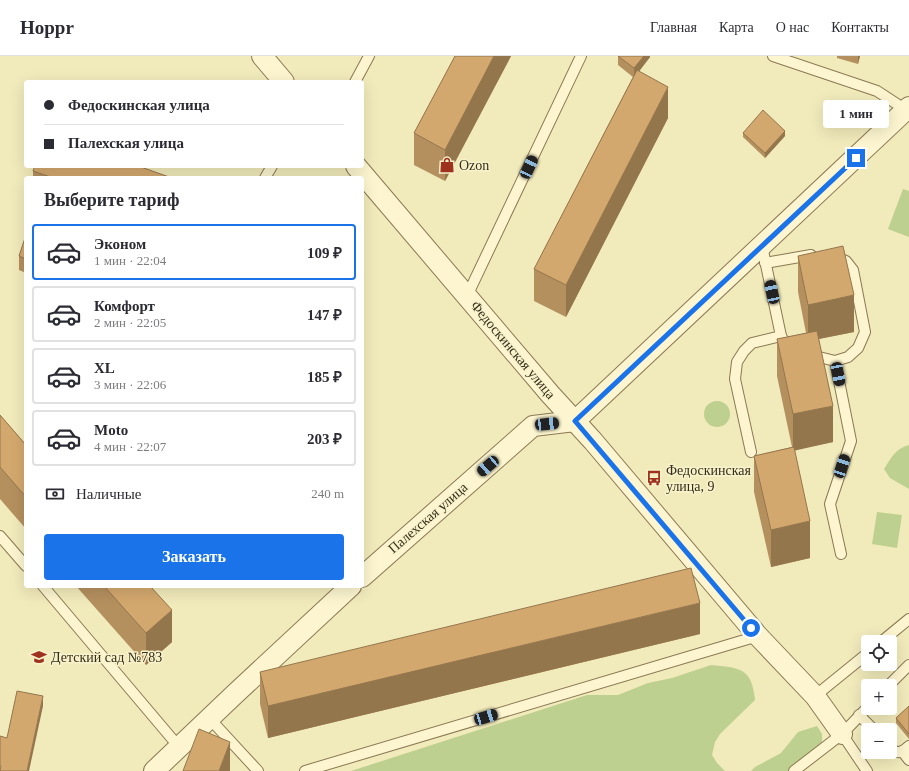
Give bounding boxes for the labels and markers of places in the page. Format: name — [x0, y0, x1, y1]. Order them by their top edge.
shop icon: Ozon — [438, 156, 456, 174]
place label: Ozon — [459, 158, 489, 173]
place label: Федоскинская улица, 9 — [666, 463, 752, 494]
bus stop icon: Федоскинская улица, 9 — [645, 469, 663, 487]
school or university icon: Детский сад №783 — [30, 648, 48, 666]
place label: Детский сад №783 — [51, 650, 162, 665]

